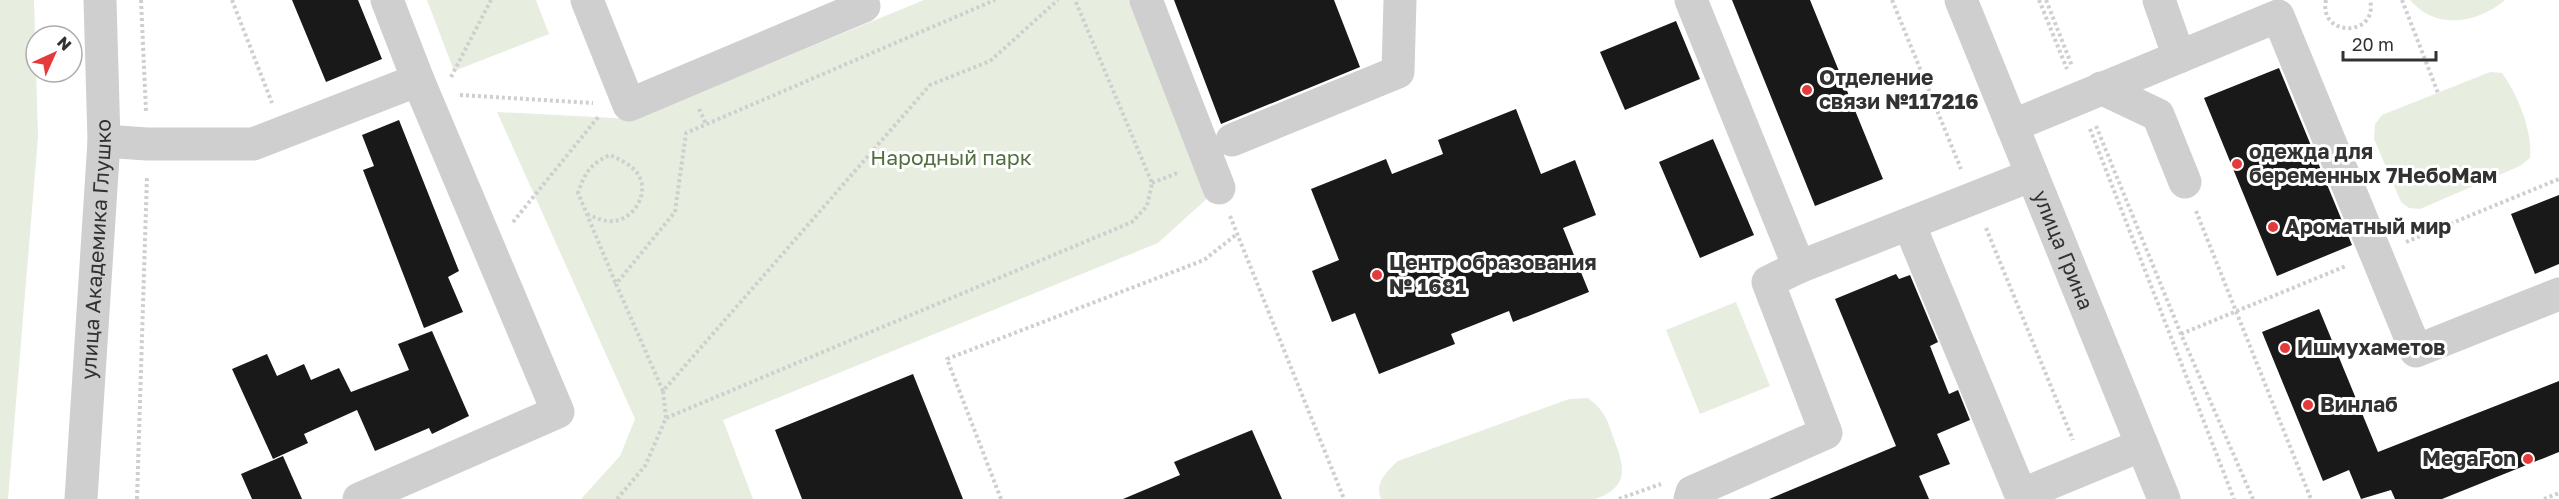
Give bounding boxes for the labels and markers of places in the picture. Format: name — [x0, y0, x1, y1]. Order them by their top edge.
place label: Отделение связи №117216 — [1819, 64, 1979, 114]
marker: Отделение связи №117216 — [1800, 83, 1814, 97]
place label: одежда для беременных 7НебоМам — [2249, 138, 2497, 188]
marker: одежда для беременных 7НебоМам — [2230, 157, 2244, 171]
place label: Ароматный мир — [2285, 213, 2451, 239]
marker: Ароматный мир — [2266, 220, 2280, 234]
place label: Центр образования № 1681 — [1389, 249, 1597, 299]
marker: Центр образования № 1681 — [1370, 268, 1384, 282]
place label: Ишмухаметов — [2297, 334, 2445, 360]
marker: Ишмухаметов — [2278, 341, 2292, 355]
place label: Винлаб — [2320, 391, 2398, 417]
marker: Винлаб — [2301, 398, 2315, 412]
place label: MegaFon — [2422, 445, 2516, 471]
marker: MegaFon — [2521, 452, 2535, 466]

